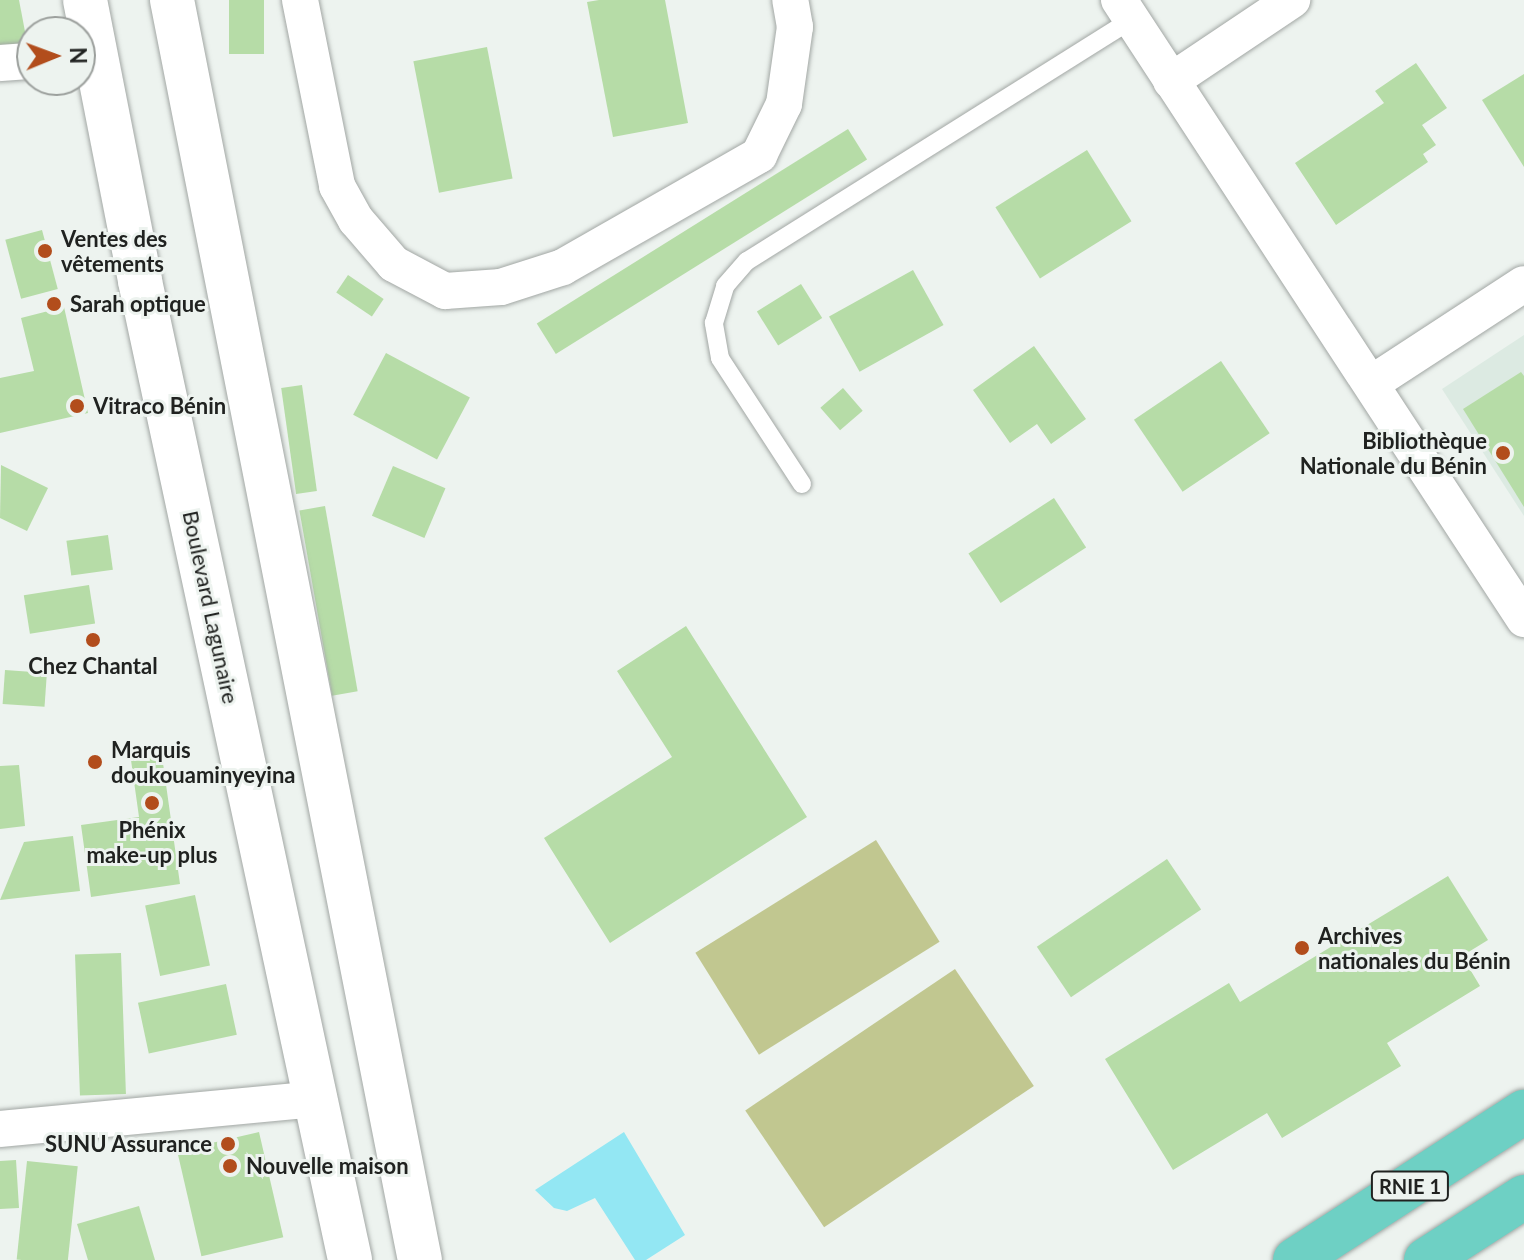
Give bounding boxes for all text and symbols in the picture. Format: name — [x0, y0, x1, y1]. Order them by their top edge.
north arrow — [16, 16, 96, 96]
text: N — [65, 47, 92, 64]
place label: Ventes des vêtements — [61, 225, 167, 276]
marker: Ventes des vêtements — [36, 242, 54, 260]
place label: Sarah optique — [70, 291, 206, 317]
marker: Sarah optique — [45, 295, 63, 313]
place label: Vitraco Bénin — [93, 393, 226, 419]
marker: Vitraco Bénin — [68, 397, 86, 415]
place label: Bibliothèque Nationale du Bénin — [1300, 427, 1487, 478]
marker: Bibliothèque Nationale du Bénin — [1494, 444, 1512, 462]
street label: Boulevard Lagunaire — [178, 508, 244, 706]
marker: Chez Chantal — [84, 631, 102, 649]
place label: Chez Chantal — [28, 653, 158, 679]
place label: Marquis doukouaminyeyina — [111, 736, 295, 788]
marker: Marquis doukouaminyeyina — [86, 753, 104, 771]
marker: Phénix make-up plus — [143, 794, 161, 812]
place label: Phénix make-up plus — [86, 816, 218, 868]
place label: Archives nationales du Bénin — [1318, 922, 1511, 974]
marker: Archives nationales du Bénin — [1293, 939, 1311, 957]
place label: SUNU Assurance — [44, 1131, 212, 1157]
marker: SUNU Assurance — [219, 1135, 237, 1153]
place label: Nouvelle maison — [246, 1153, 409, 1179]
marker: Nouvelle maison — [221, 1157, 239, 1175]
road number: RNIE 1 — [1370, 1170, 1450, 1202]

